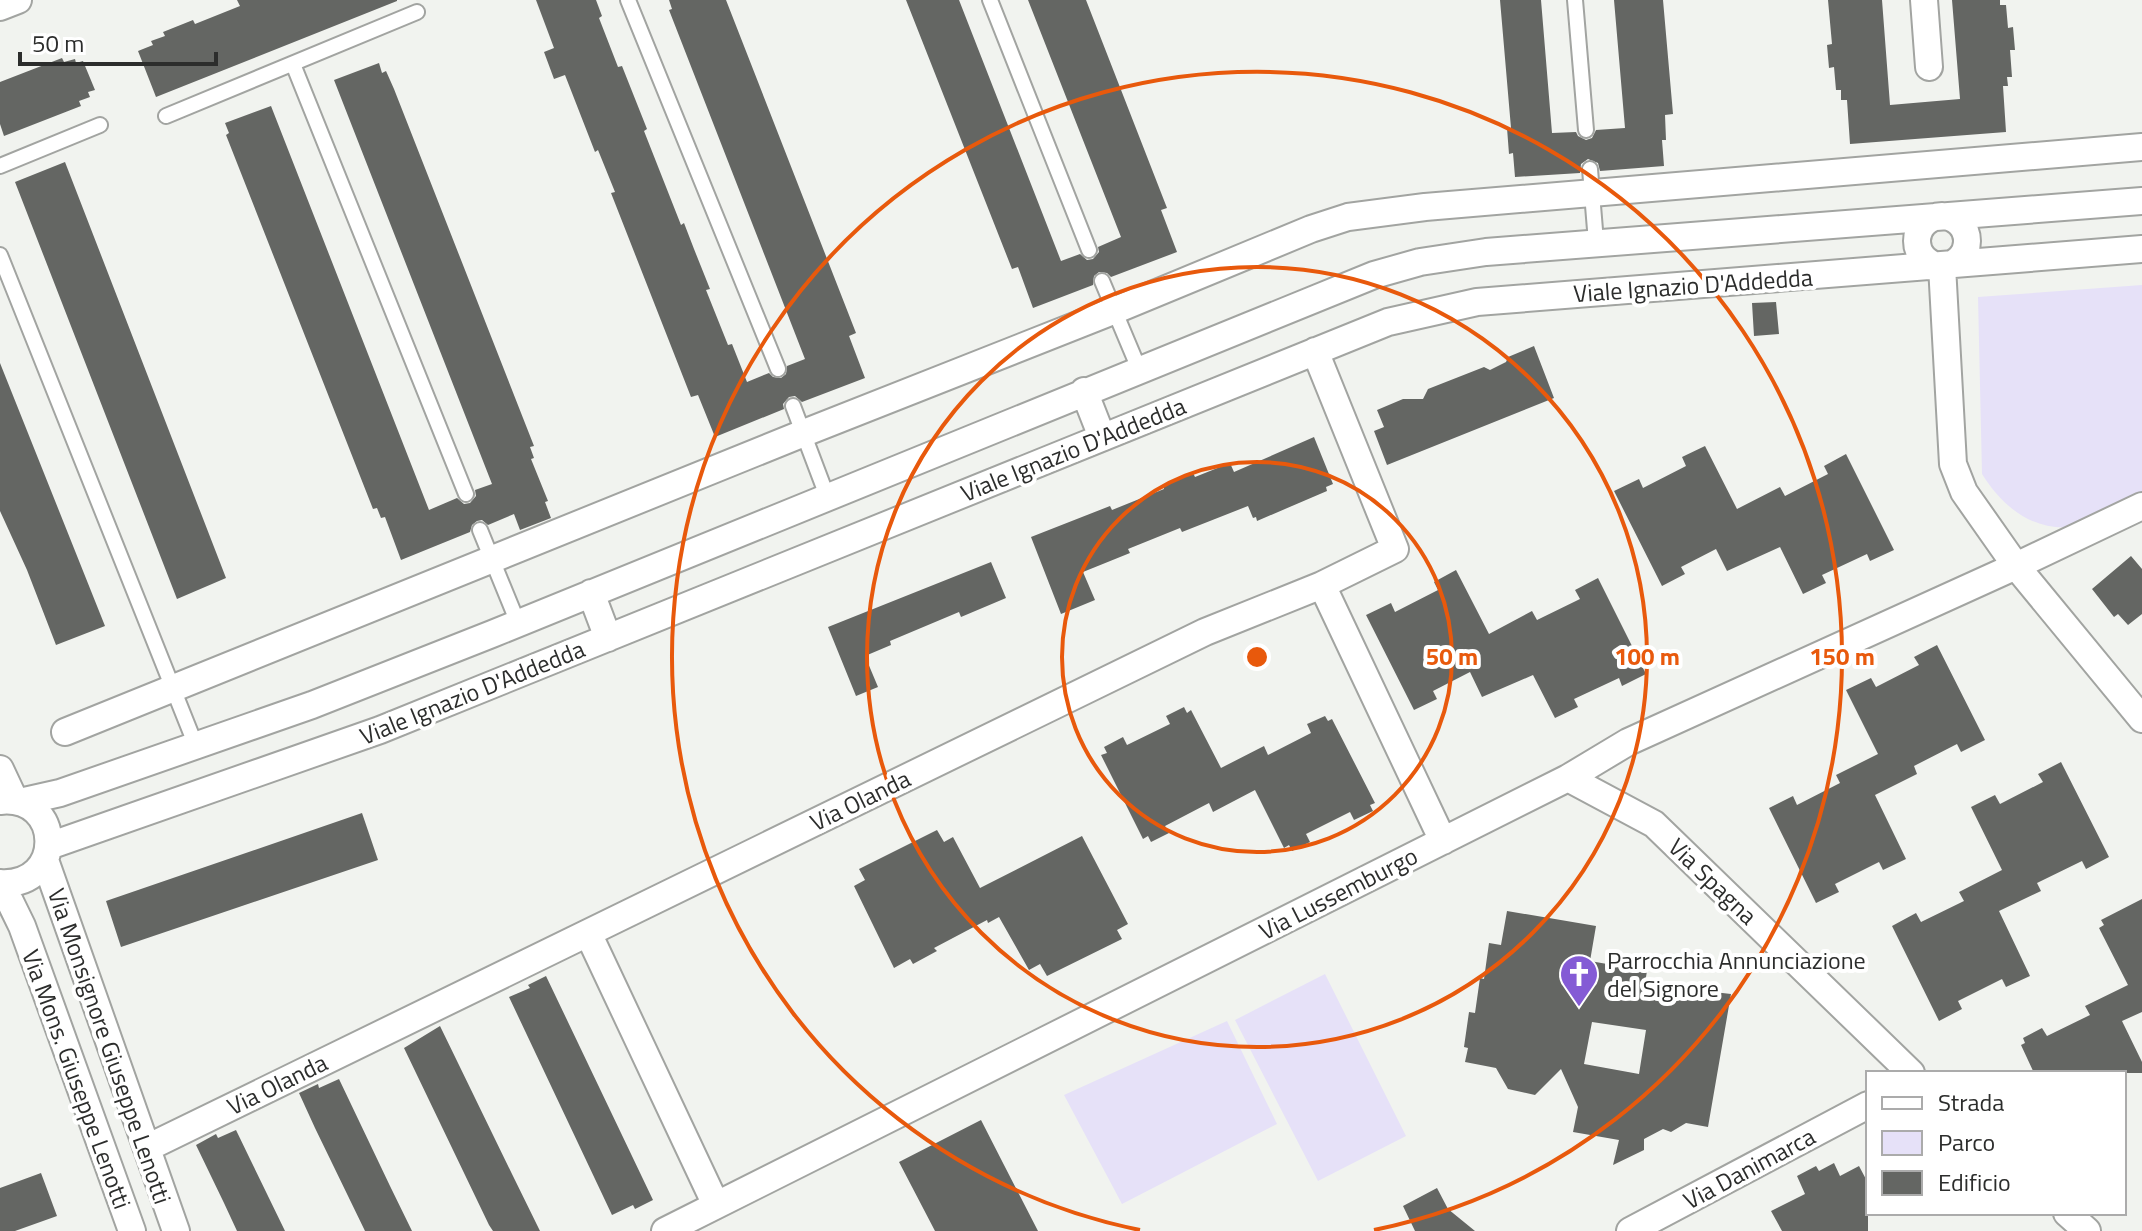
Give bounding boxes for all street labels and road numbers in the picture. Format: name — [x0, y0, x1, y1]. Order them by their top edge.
street label: Viale Ignazio D'Addedda — [1572, 259, 1814, 311]
street label: Viale Ignazio D'Addedda — [955, 387, 1191, 511]
street label: Viale Ignazio D'Addedda — [354, 630, 590, 754]
street label: Via Olanda — [804, 760, 916, 840]
street label: Via Spagna — [1660, 829, 1766, 933]
street label: Via Lussemburgo — [1252, 838, 1424, 948]
street label: Via Monsignore Giuseppe Lenotti — [39, 883, 181, 1209]
street label: Via Mons. Giuseppe Lenotti — [13, 944, 141, 1214]
street label: Via Olanda — [221, 1044, 333, 1124]
street label: Via Danimarca — [1677, 1118, 1821, 1218]

